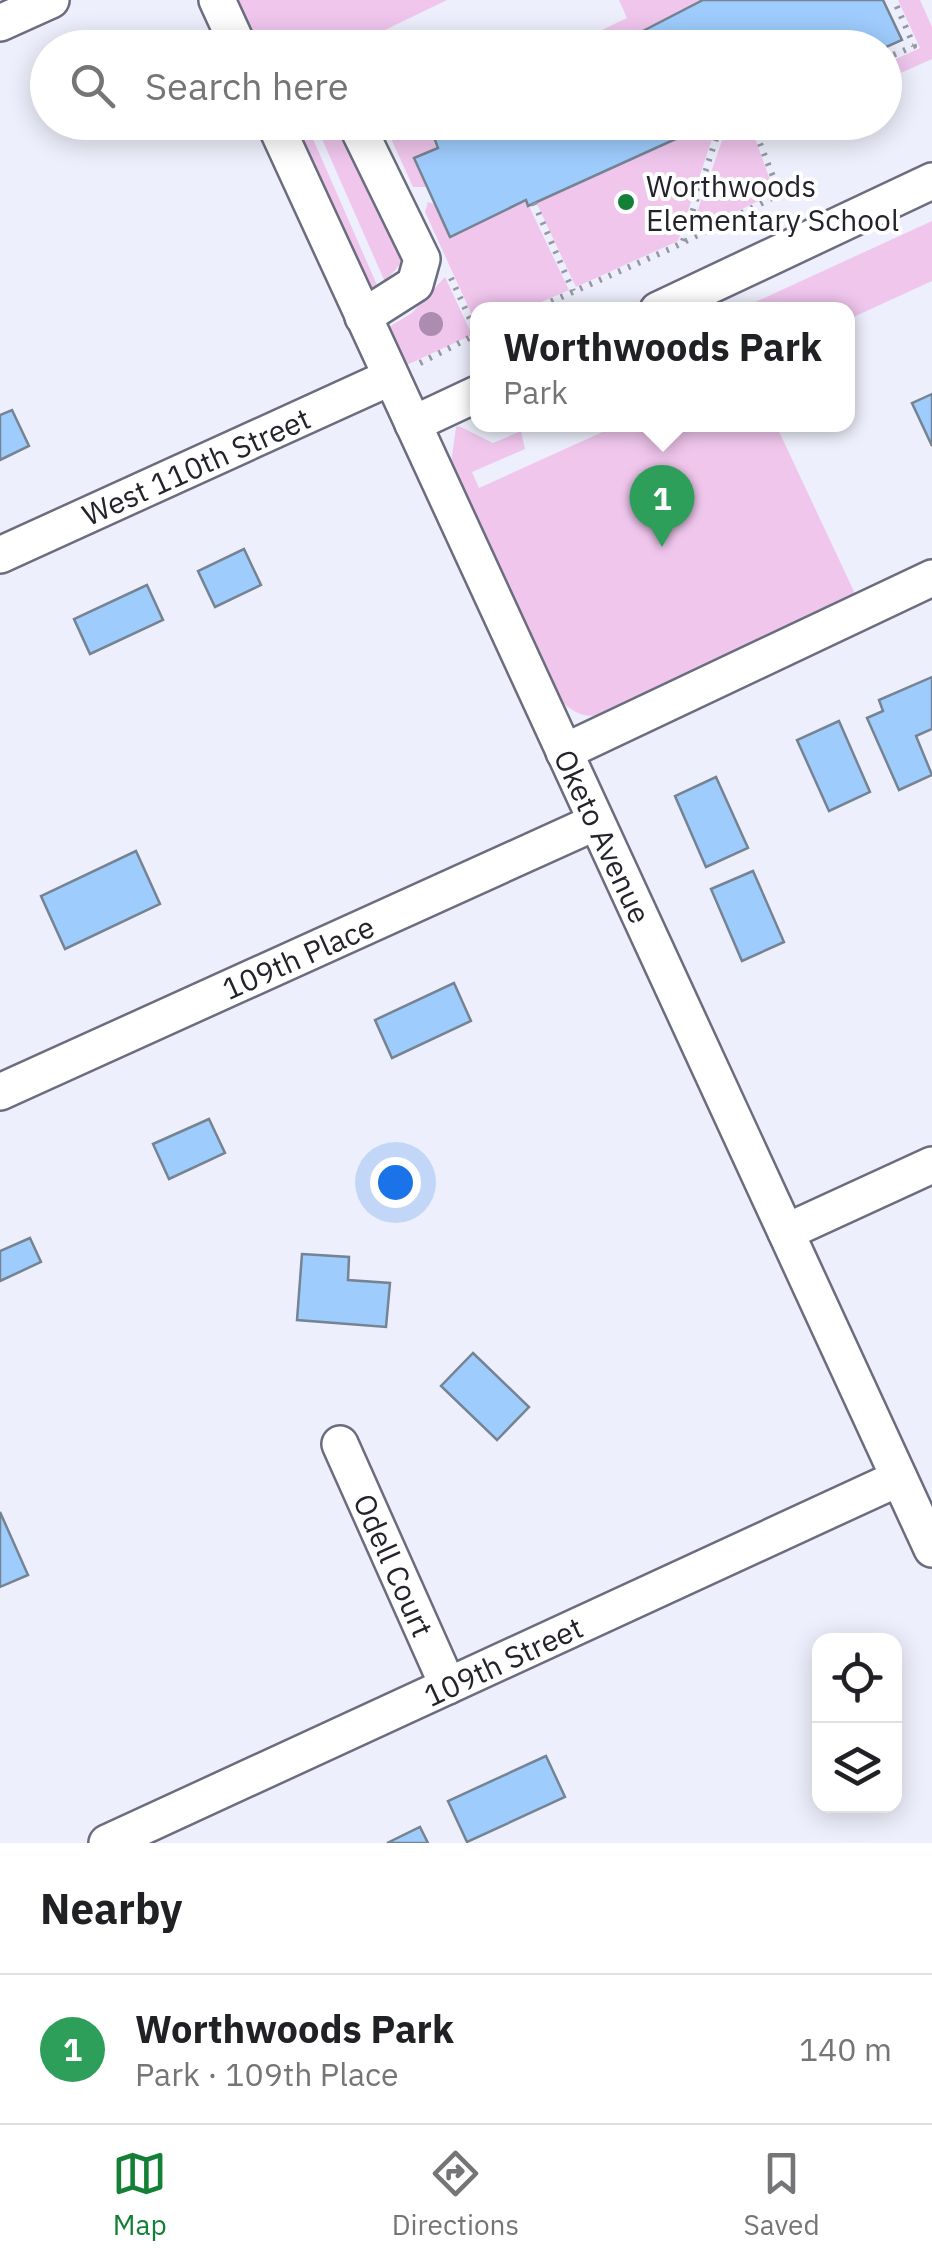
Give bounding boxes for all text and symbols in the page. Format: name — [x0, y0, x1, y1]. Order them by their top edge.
search box — [30, 30, 902, 140]
icon: search — [65, 58, 120, 113]
text: Search here — [145, 61, 349, 110]
place label: Worthwoods Elementary School — [646, 166, 899, 239]
marker: Worthwoods Elementary School — [615, 191, 637, 213]
popup — [470, 302, 855, 432]
text: Worthwoods Park — [503, 322, 822, 371]
text: Park — [503, 371, 568, 413]
street label: West 110th Street — [76, 398, 316, 534]
pin: 1 — [630, 464, 694, 547]
street label: Oketo Avenue — [546, 743, 660, 929]
street label: 109th Place — [216, 906, 380, 1008]
your location — [370, 1157, 421, 1208]
street label: Odell Court — [345, 1487, 443, 1643]
street label: 109th Street — [417, 1607, 589, 1715]
map controls — [812, 1633, 902, 1813]
button: locate — [812, 1633, 902, 1723]
button: layers — [812, 1723, 902, 1813]
text: Nearby — [40, 1881, 182, 1936]
text: Worthwoods Park — [135, 2004, 454, 2053]
text: 1 — [63, 2028, 82, 2070]
text: 140 m — [799, 2028, 892, 2070]
text: Park · 109th Place — [135, 2053, 399, 2095]
tab: Map — [112, 2146, 167, 2243]
tab: Directions — [392, 2146, 519, 2243]
tab: Saved — [744, 2146, 820, 2243]

